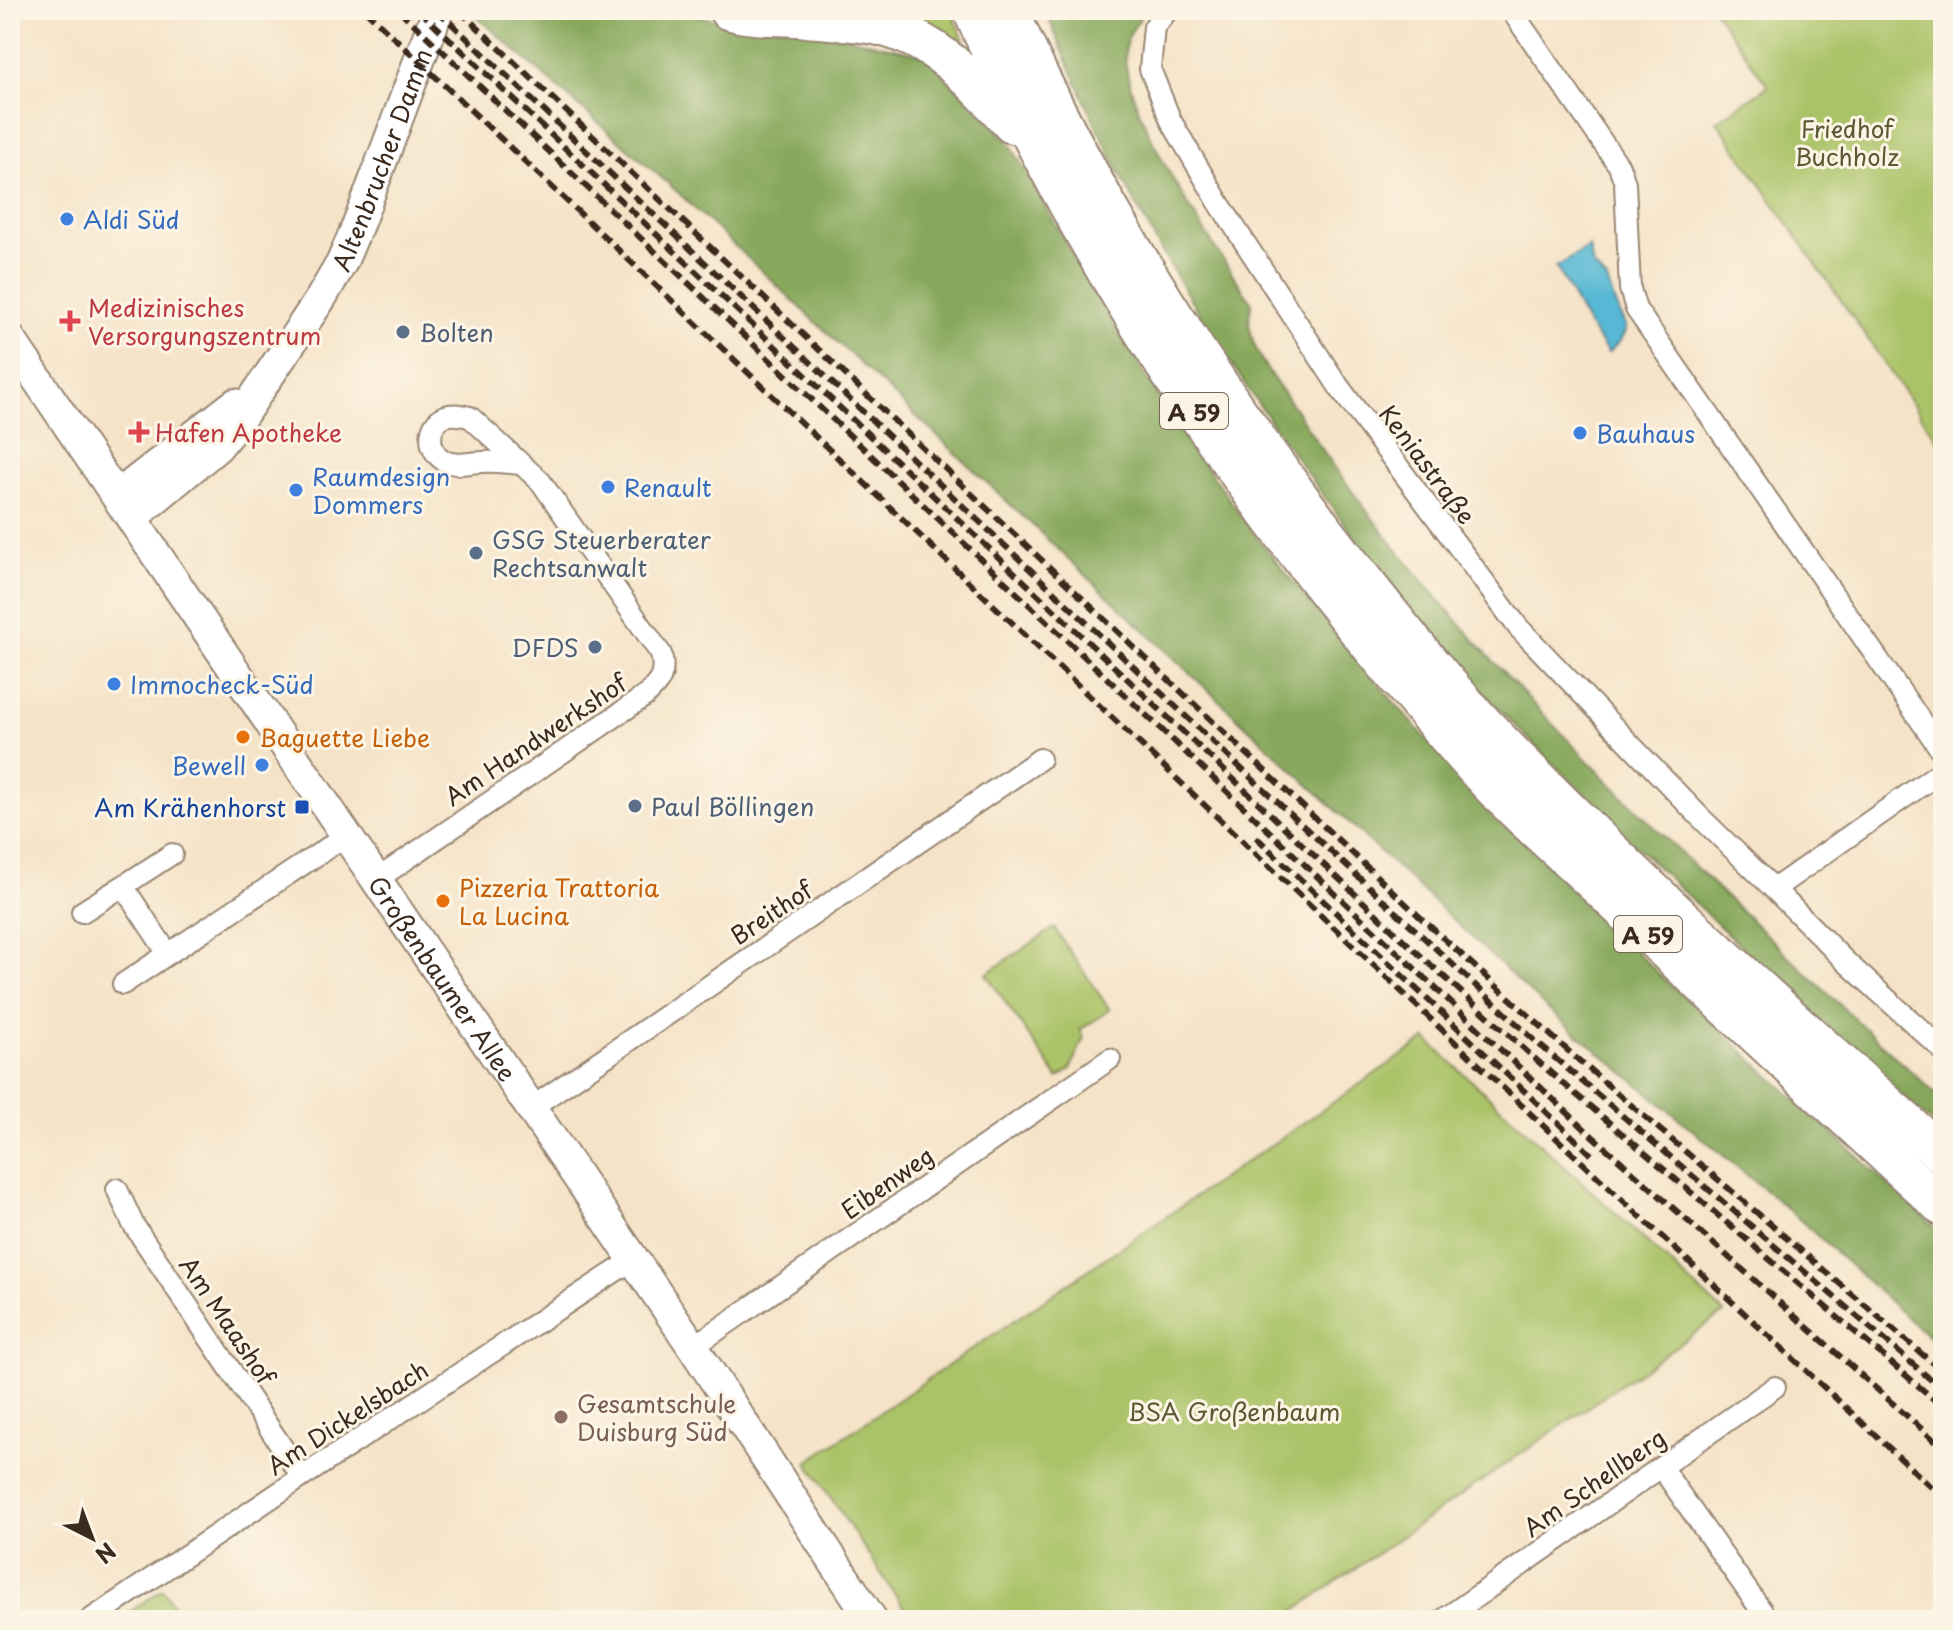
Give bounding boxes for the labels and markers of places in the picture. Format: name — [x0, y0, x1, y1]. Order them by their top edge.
place label: Aldi Süd — [83, 201, 180, 237]
marker: Aldi Süd — [58, 210, 76, 228]
place label: Medizinisches Versorgungszentrum — [88, 289, 321, 353]
marker: Medizinisches Versorgungszentrum — [59, 310, 81, 332]
place label: Bolten — [419, 314, 494, 350]
marker: Bolten — [394, 323, 412, 341]
place label: Hafen Apotheke — [155, 414, 342, 450]
place label: Bauhaus — [1596, 415, 1695, 451]
marker: Hafen Apotheke — [130, 423, 148, 441]
marker: Bauhaus — [1571, 424, 1589, 442]
place label: Raumdesign Dommers — [312, 458, 450, 522]
place label: Renault — [624, 469, 712, 505]
marker: Renault — [599, 478, 617, 496]
marker: Raumdesign Dommers — [287, 481, 305, 499]
place label: GSG Steuerberater Rechtsanwalt — [492, 521, 712, 585]
marker: GSG Steuerberater Rechtsanwalt — [467, 544, 485, 562]
place label: DFDS — [512, 629, 579, 665]
marker: DFDS — [586, 638, 604, 656]
place label: Immocheck-Süd — [130, 666, 314, 702]
marker: Immocheck-Süd — [105, 675, 123, 693]
place label: Baguette Liebe — [259, 719, 430, 755]
marker: Baguette Liebe — [234, 728, 252, 746]
place label: Bewell — [172, 747, 246, 783]
marker: Bewell — [253, 756, 271, 774]
place label: Paul Böllingen — [651, 788, 814, 824]
place label: Am Krähenhorst — [94, 789, 286, 825]
marker: Paul Böllingen — [626, 797, 644, 815]
marker: Am Krähenhorst — [293, 798, 311, 816]
place label: Pizzeria Trattoria La Lucina — [459, 869, 659, 933]
marker: Pizzeria Trattoria La Lucina — [434, 892, 452, 910]
place label: Gesamtschule Duisburg Süd — [577, 1385, 736, 1449]
marker: Gesamtschule Duisburg Süd — [552, 1408, 570, 1426]

